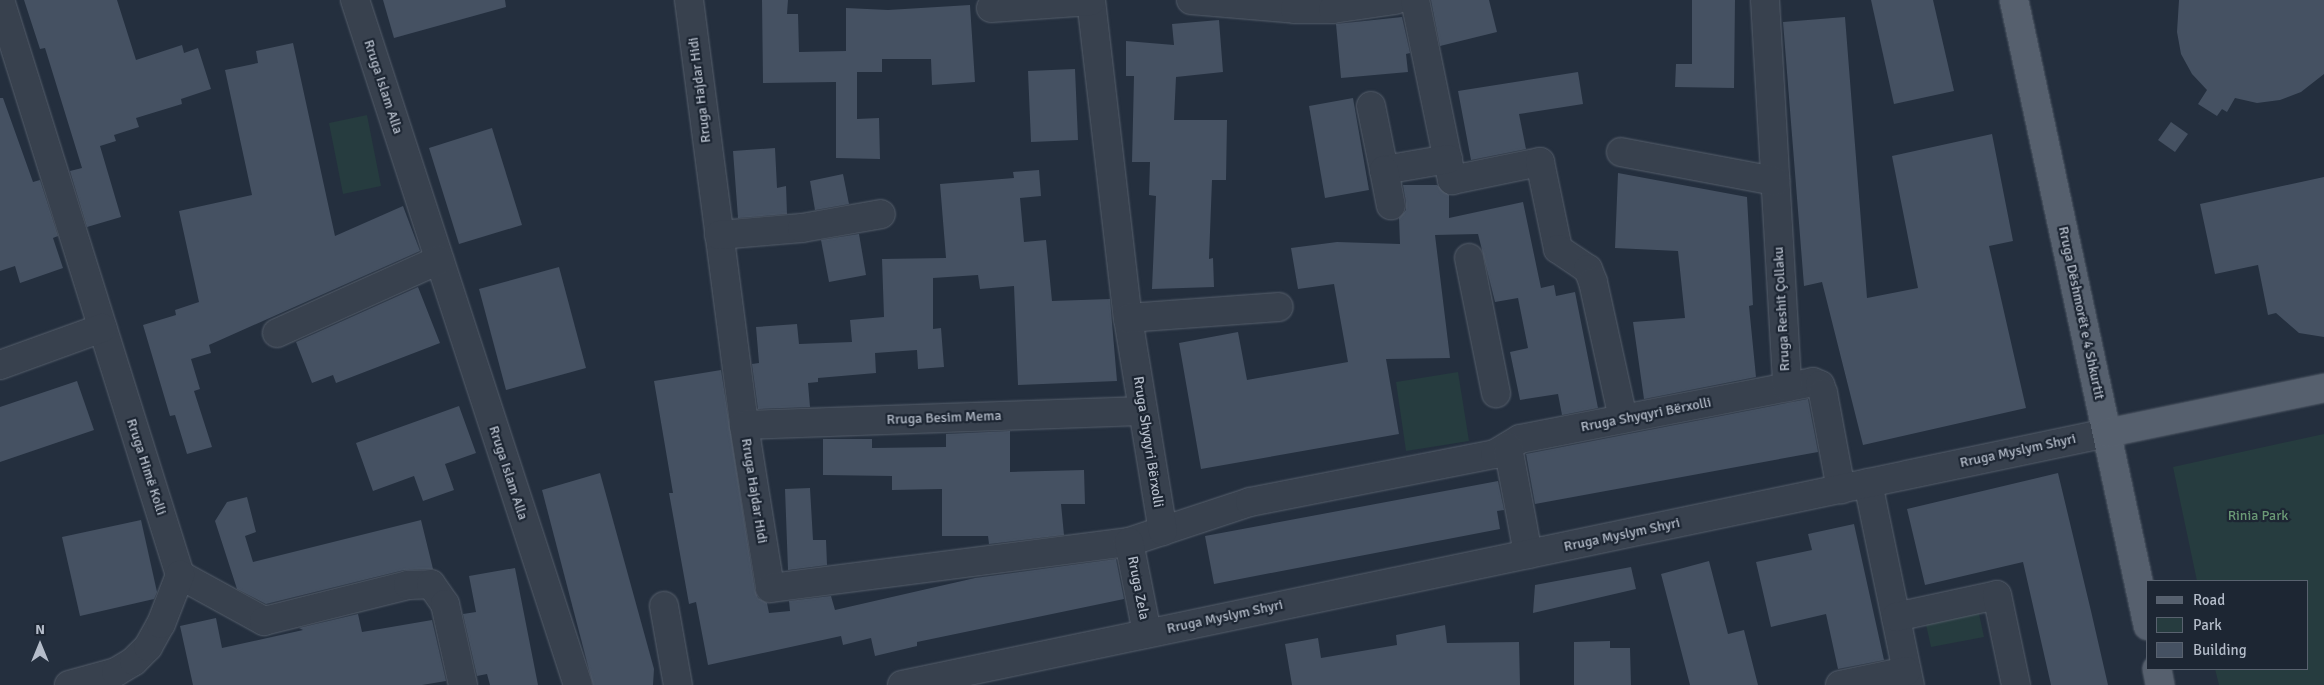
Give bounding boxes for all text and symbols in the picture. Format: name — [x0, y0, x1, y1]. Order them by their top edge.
street label: Rruga Hajdar Hidi — [685, 36, 715, 144]
street label: Rruga Islam Alla — [360, 38, 406, 136]
street label: Rruga Dëshmorët e 4 Shkurtit — [2054, 225, 2108, 401]
street label: Rruga Reshit Çollaku — [1770, 246, 1794, 372]
street label: Rruga Shyqyri Bërxolli — [1129, 375, 1167, 509]
street label: Rruga Shyqyri Bërxolli — [1579, 394, 1713, 436]
street label: Rruga Besim Mema — [886, 408, 1002, 428]
street label: Rruga Himë Kolli — [122, 417, 170, 517]
street label: Rruga Islam Alla — [485, 424, 531, 522]
street label: Rruga Myslym Shyri — [1958, 430, 2078, 472]
street label: Rruga Hajdar Hidi — [737, 437, 771, 545]
park label: Rinia Park — [2228, 508, 2288, 524]
street label: Rruga Myslym Shyri — [1562, 514, 1682, 556]
street label: Rruga Zela — [1124, 555, 1152, 621]
legend — [2146, 580, 2309, 670]
text: Road — [2193, 591, 2225, 609]
street label: Rruga Myslym Shyri — [1165, 596, 1285, 638]
text: Park — [2193, 616, 2222, 634]
north arrow — [15, 620, 65, 670]
text: N — [35, 621, 45, 638]
text: Building — [2193, 641, 2247, 659]

